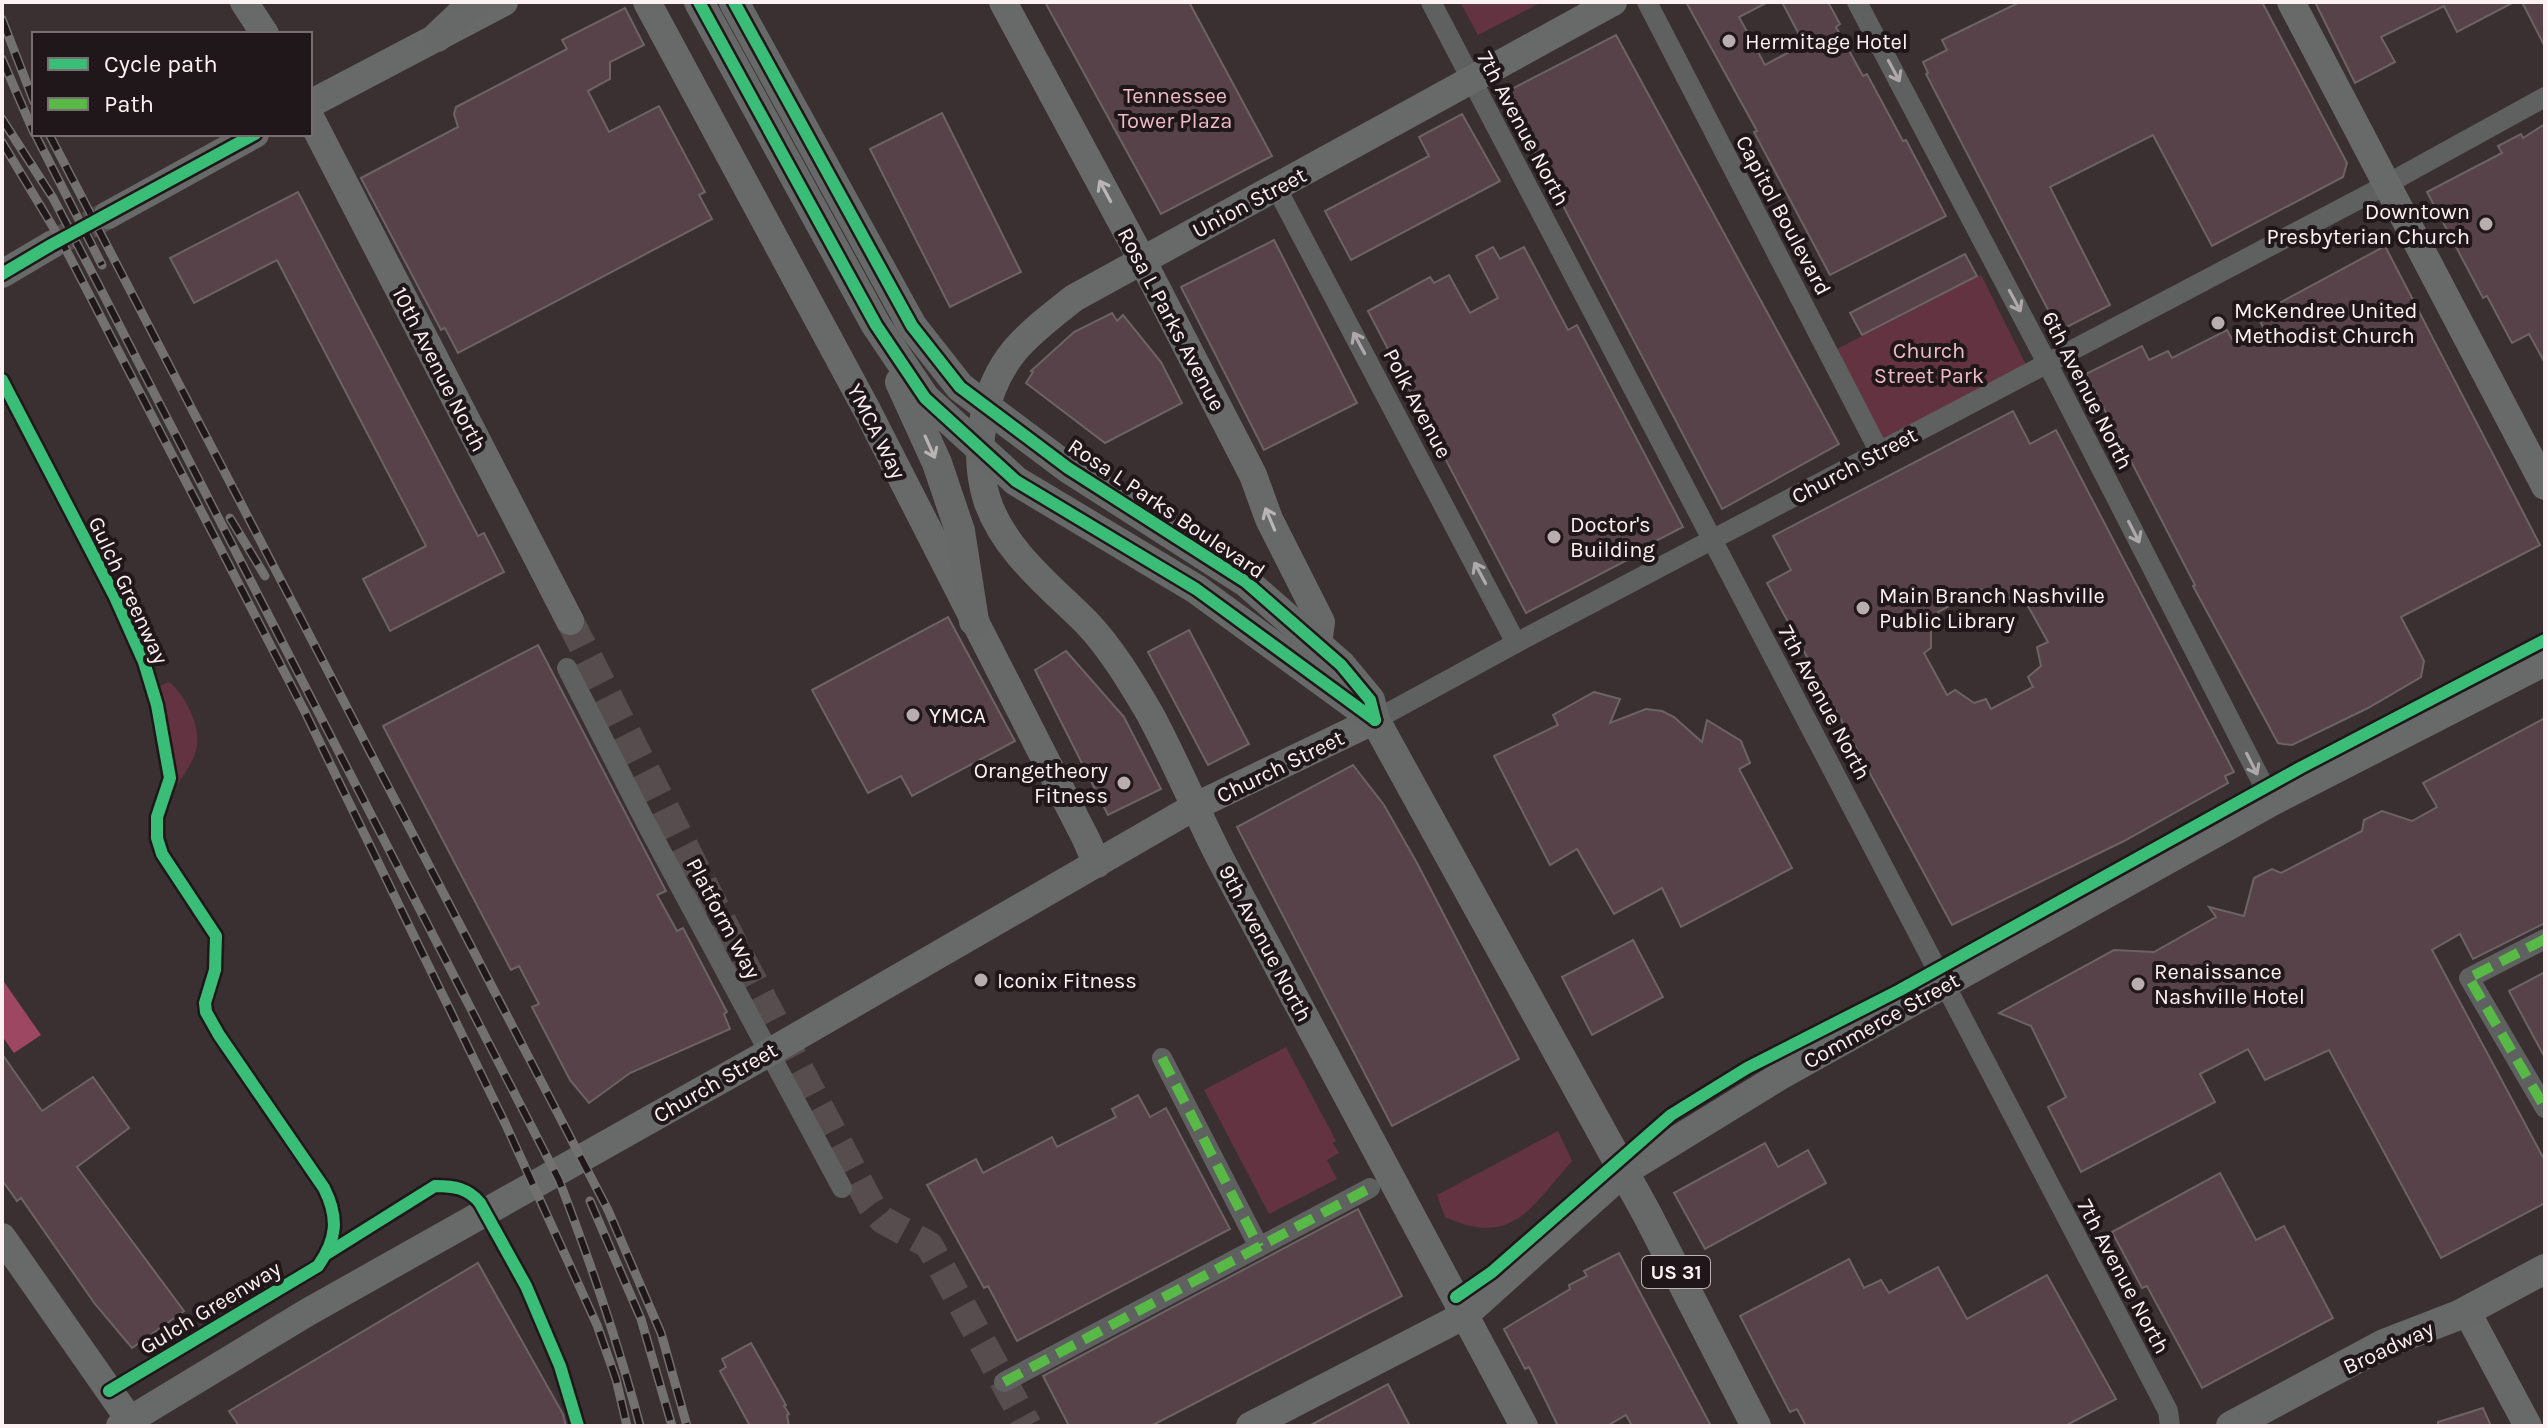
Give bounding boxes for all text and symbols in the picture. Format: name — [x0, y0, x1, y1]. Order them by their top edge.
place label: Hermitage Hotel — [1745, 29, 1908, 55]
legend — [32, 32, 312, 136]
marker: Hermitage Hotel — [1720, 32, 1738, 50]
street label: 7th Avenue North — [1471, 47, 1575, 210]
text: Cycle path — [104, 50, 218, 78]
one-way arrow — [1886, 59, 1902, 82]
park label: Tennessee Tower Plaza — [1118, 83, 1232, 134]
text: Path — [104, 90, 154, 118]
street label: Capitol Boulevard — [1730, 131, 1836, 300]
street label: Union Street — [1188, 162, 1311, 244]
one-way arrow — [1096, 180, 1112, 203]
place label: Downtown Presbyterian Church — [2266, 199, 2470, 250]
marker: Downtown Presbyterian Church — [2477, 215, 2495, 233]
street label: Rosa L Parks Avenue — [1112, 223, 1230, 416]
street label: 10th Avenue North — [386, 283, 492, 456]
one-way arrow — [2007, 289, 2023, 313]
place label: McKendree United Methodist Church — [2234, 298, 2418, 349]
street label: 6th Avenue North — [2036, 307, 2138, 474]
marker: McKendree United Methodist Church — [2209, 314, 2227, 332]
one-way arrow — [1351, 332, 1367, 355]
park label: Church Street Park — [1874, 338, 1984, 389]
street label: Polk Avenue — [1377, 344, 1457, 463]
street label: YMCA Way — [841, 379, 911, 483]
street label: Church Street — [1787, 422, 1922, 510]
street label: Rosa L Parks Boulevard — [1063, 433, 1270, 584]
one-way arrow — [923, 435, 938, 459]
one-way arrow — [1261, 507, 1276, 532]
place label: Doctor's Building — [1570, 512, 1656, 563]
street label: Gulch Greenway — [83, 513, 174, 668]
one-way arrow — [2127, 520, 2142, 544]
marker: Doctor's Building — [1545, 528, 1563, 546]
one-way arrow — [1471, 562, 1487, 586]
place label: Main Branch Nashville Public Library — [1879, 583, 2105, 634]
marker: Main Branch Nashville Public Library — [1854, 599, 1872, 617]
street label: 7th Avenue North — [1772, 621, 1876, 784]
place label: YMCA — [929, 703, 986, 729]
marker: YMCA — [904, 706, 922, 724]
street label: Church Street — [1213, 725, 1348, 809]
one-way arrow — [2245, 751, 2260, 775]
place label: Orangetheory Fitness — [974, 758, 1108, 809]
marker: Orangetheory Fitness — [1115, 774, 1133, 792]
street label: Platform Way — [680, 853, 766, 983]
street label: 9th Avenue North — [1213, 861, 1317, 1026]
place label: Renaissance Nashville Hotel — [2154, 959, 2305, 1010]
street label: Commerce Street — [1799, 967, 1964, 1074]
place label: Iconix Fitness — [997, 968, 1137, 994]
marker: Iconix Fitness — [972, 971, 990, 989]
marker: Renaissance Nashville Hotel — [2129, 975, 2147, 993]
street label: Church Street — [649, 1037, 782, 1129]
street label: 7th Avenue North — [2071, 1195, 2175, 1358]
street label: Gulch Greenway — [135, 1256, 286, 1360]
road number: US 31 — [1642, 1256, 1710, 1288]
street label: Broadway — [2339, 1316, 2438, 1380]

